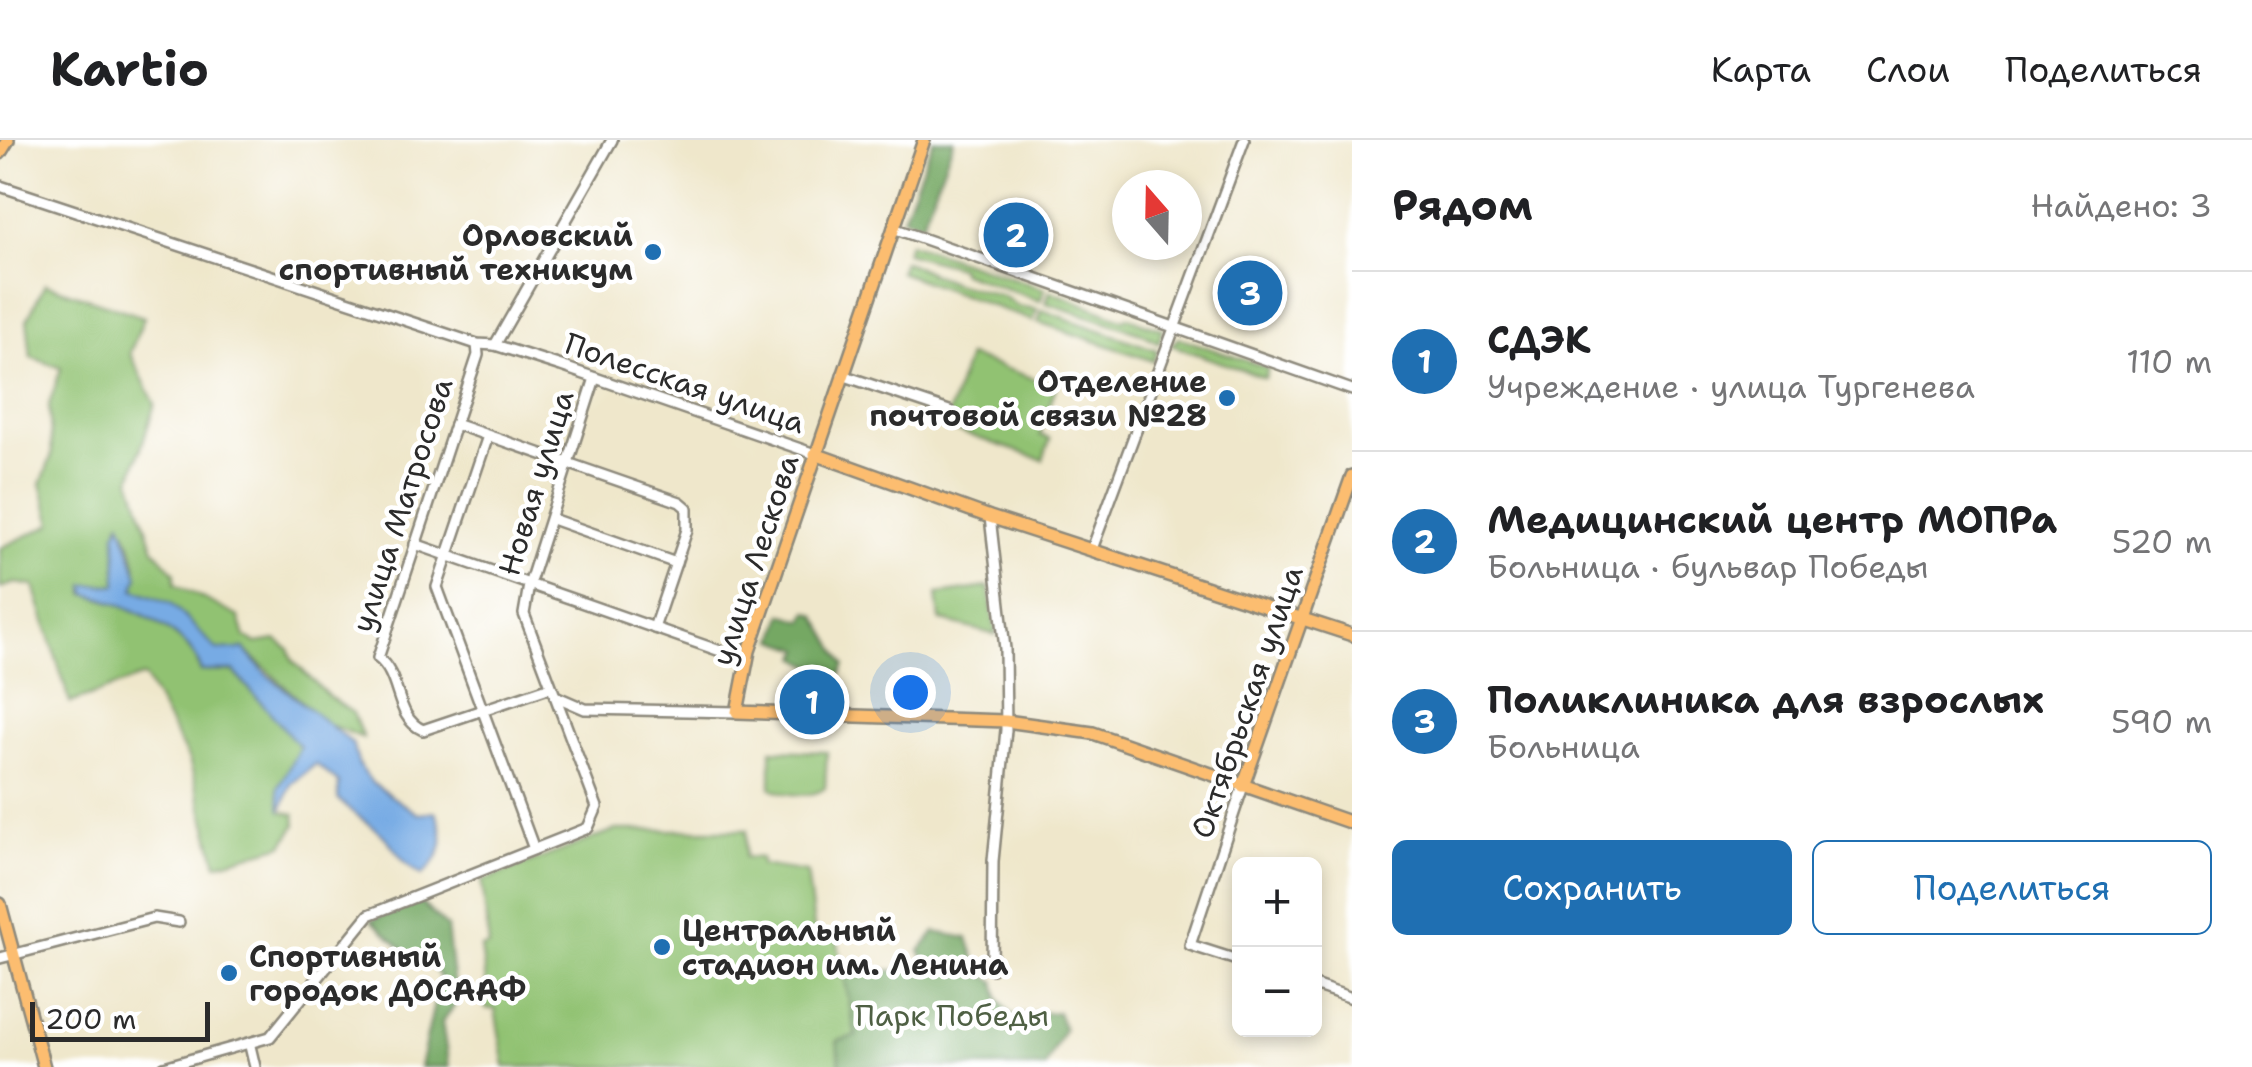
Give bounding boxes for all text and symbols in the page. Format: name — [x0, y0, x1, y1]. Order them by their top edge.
text: Kartio — [50, 37, 209, 101]
text: Карта — [1711, 46, 1811, 93]
text: Слои — [1866, 46, 1950, 93]
text: Поделиться — [2005, 46, 2202, 93]
north arrow — [1112, 170, 1202, 260]
text: Рядом — [1392, 177, 1533, 233]
text: Найдено: 3 — [2031, 184, 2212, 227]
pin: 2 — [984, 198, 1048, 272]
place label: Орловский спортивный техникум — [279, 215, 633, 290]
marker: Орловский спортивный техникум — [642, 241, 664, 263]
pin: 3 — [1218, 256, 1282, 330]
text: СДЭК — [1487, 314, 1591, 365]
street label: Полесская улица — [559, 323, 811, 443]
text: 1 — [1417, 340, 1432, 383]
text: 110 m — [2126, 340, 2212, 383]
place label: Отделение почтовой связи №28 — [869, 361, 1207, 436]
text: Учреждение · улица Тургенева — [1487, 365, 1975, 408]
street label: улица Матросова — [342, 372, 463, 637]
street label: Новая улица — [488, 385, 584, 581]
marker: Отделение почтовой связи №28 — [1216, 387, 1238, 409]
street label: улица Лескова — [702, 449, 809, 671]
text: Медицинский центр МОПРа — [1487, 494, 2057, 545]
text: 2 — [1413, 520, 1436, 563]
text: 520 m — [2112, 520, 2212, 563]
text: Больница · бульвар Победы — [1487, 545, 1929, 588]
street label: Октябрьская улица — [1181, 560, 1313, 844]
pin: 1 — [780, 664, 844, 740]
your location — [885, 667, 936, 718]
text: Поликлиника для взрослых — [1487, 674, 2044, 725]
text: 3 — [1413, 700, 1436, 743]
text: 590 m — [2111, 700, 2212, 743]
text: Больница — [1487, 725, 1640, 768]
button: Сохранить — [1392, 840, 1792, 935]
button: Поделиться — [1812, 840, 2212, 935]
map controls — [1232, 857, 1322, 1037]
button: + — [1232, 857, 1322, 947]
place label: Центральный стадион им. Ленина — [682, 910, 1009, 985]
place label: Спортивный городок ДОСААФ — [249, 936, 526, 1011]
marker: Центральный стадион им. Ленина — [651, 936, 673, 958]
button: − — [1232, 947, 1322, 1037]
marker: Спортивный городок ДОСААФ — [218, 962, 240, 984]
park label: Парк Победы — [855, 995, 1049, 1036]
scale bar — [30, 997, 210, 1042]
text: 200 m — [45, 1000, 136, 1038]

